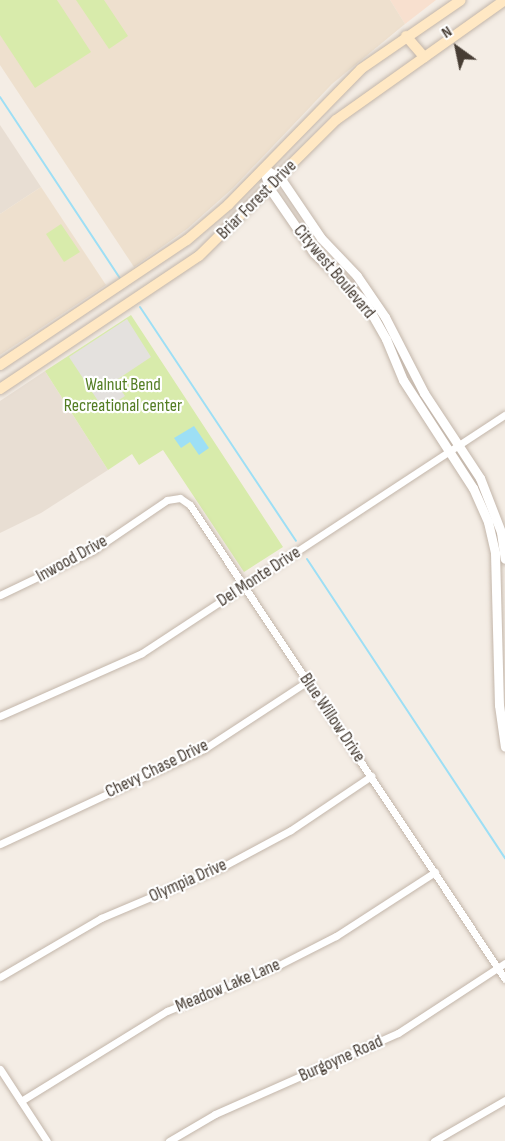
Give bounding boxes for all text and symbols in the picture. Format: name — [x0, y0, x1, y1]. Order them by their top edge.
north arrow — [427, 18, 487, 78]
text: N — [438, 22, 456, 43]
street label: Briar Forest Drive — [213, 156, 301, 244]
street label: Citywest Boulevard — [288, 221, 380, 323]
park label: Walnut Bend Recreational center — [64, 375, 182, 418]
street label: Inwood Drive — [33, 531, 111, 587]
street label: Del Monte Drive — [213, 542, 305, 612]
street label: Blue Willow Drive — [294, 669, 370, 767]
street label: Chevy Chase Drive — [102, 735, 212, 803]
street label: Olympia Drive — [146, 854, 230, 908]
street label: Meadow Lake Lane — [172, 954, 284, 1018]
street label: Burgoyne Road — [296, 1031, 386, 1087]

